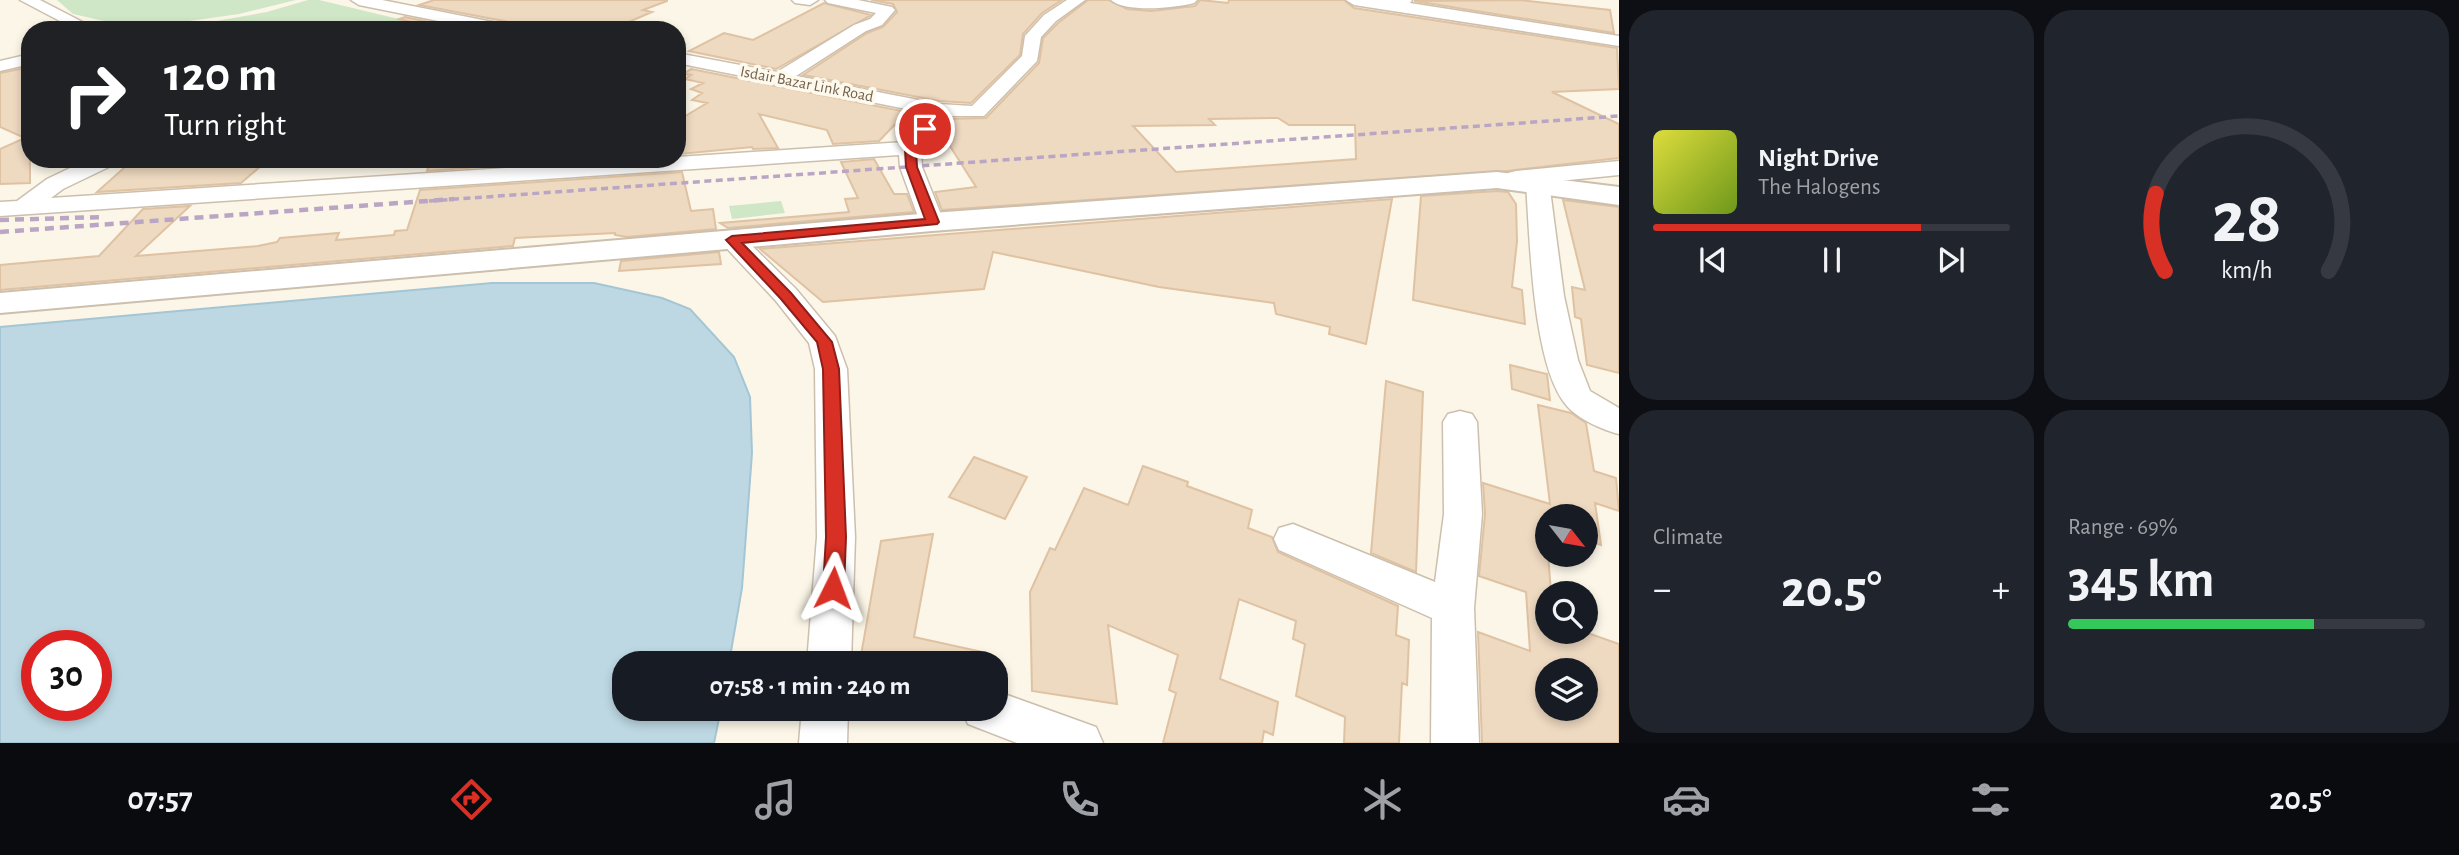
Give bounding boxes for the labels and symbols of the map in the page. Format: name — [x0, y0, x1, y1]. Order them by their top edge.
street label: Isdair Bazar Link Road — [739, 63, 875, 105]
pin — [895, 99, 955, 159]
north arrow — [1535, 504, 1598, 567]
position arrow — [796, 551, 870, 625]
speed limit sign: 30 — [21, 630, 112, 721]

